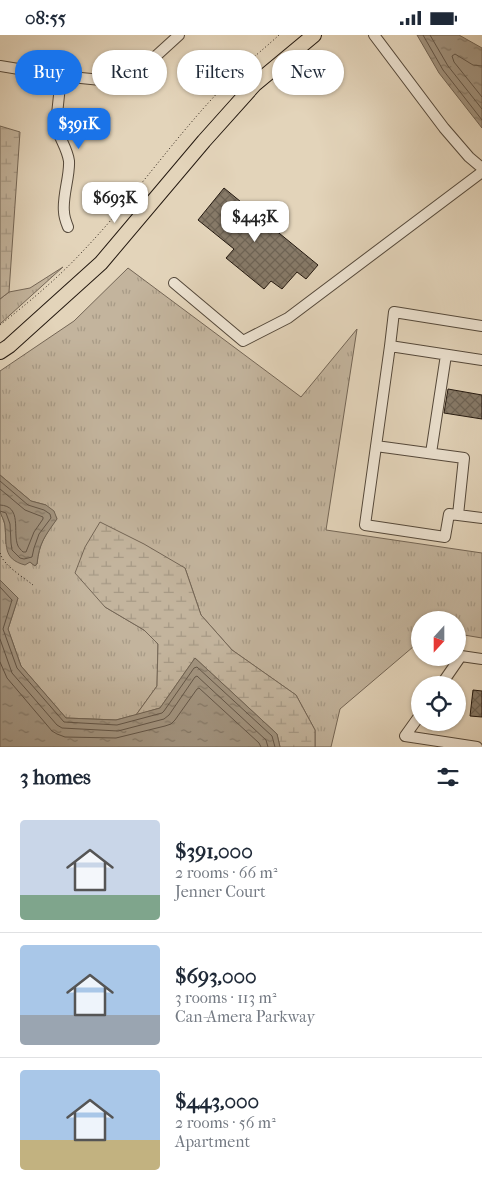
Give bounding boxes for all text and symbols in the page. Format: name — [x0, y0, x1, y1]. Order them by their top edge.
text: 08:55 — [25, 7, 66, 29]
chip: Buy — [15, 50, 82, 95]
chip: Rent — [92, 50, 167, 95]
chip: Filters — [177, 50, 262, 95]
chip: New — [272, 50, 344, 95]
pin: $391K — [44, 107, 114, 150]
text: $391K — [58, 114, 100, 133]
pin: $693K — [80, 181, 150, 224]
text: $693K — [93, 188, 137, 207]
pin: $443K — [220, 201, 290, 243]
text: $443K — [232, 207, 278, 226]
north arrow — [411, 611, 466, 666]
map controls — [411, 611, 466, 731]
button: locate — [411, 676, 466, 731]
icon: filters — [434, 763, 462, 791]
text: 3 homes — [20, 765, 91, 789]
text: $391,000 — [175, 839, 253, 863]
icon: home — [60, 840, 120, 900]
text: 2 rooms · 66 m² — [175, 863, 277, 882]
text: Jenner Court — [175, 882, 266, 901]
text: $693,000 — [175, 964, 257, 988]
icon: home — [60, 965, 120, 1025]
text: 3 rooms · 113 m² — [175, 988, 276, 1007]
text: Can-Amera Parkway — [175, 1007, 315, 1026]
text: $443,000 — [175, 1089, 259, 1113]
icon: home — [60, 1090, 120, 1150]
text: 2 rooms · 56 m² — [175, 1113, 276, 1132]
text: Apartment — [175, 1132, 250, 1151]

